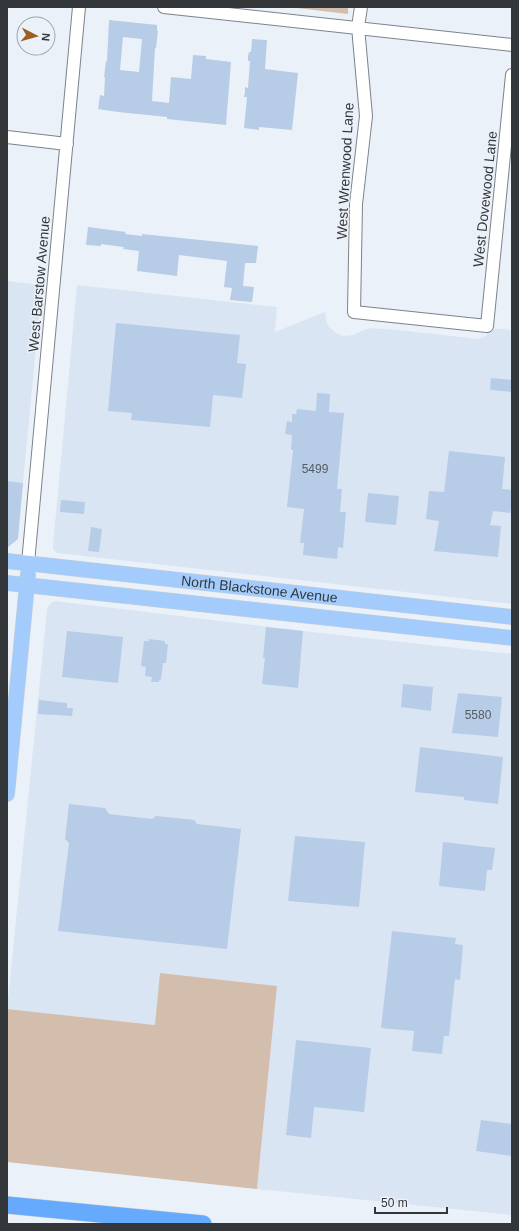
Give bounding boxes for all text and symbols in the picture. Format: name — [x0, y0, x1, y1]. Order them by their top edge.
north arrow — [16, 16, 56, 56]
text: N — [40, 32, 52, 42]
street label: West Wrenwood Lane — [333, 102, 357, 240]
street label: West Dovewood Lane — [470, 130, 500, 268]
street label: West Barstow Avenue — [25, 215, 53, 353]
house number: 5499 — [302, 462, 329, 476]
street label: North Blackstone Avenue — [180, 572, 339, 606]
house number: 5580 — [465, 708, 492, 722]
scale bar — [375, 1189, 447, 1215]
text: 50 m — [381, 1196, 408, 1210]

